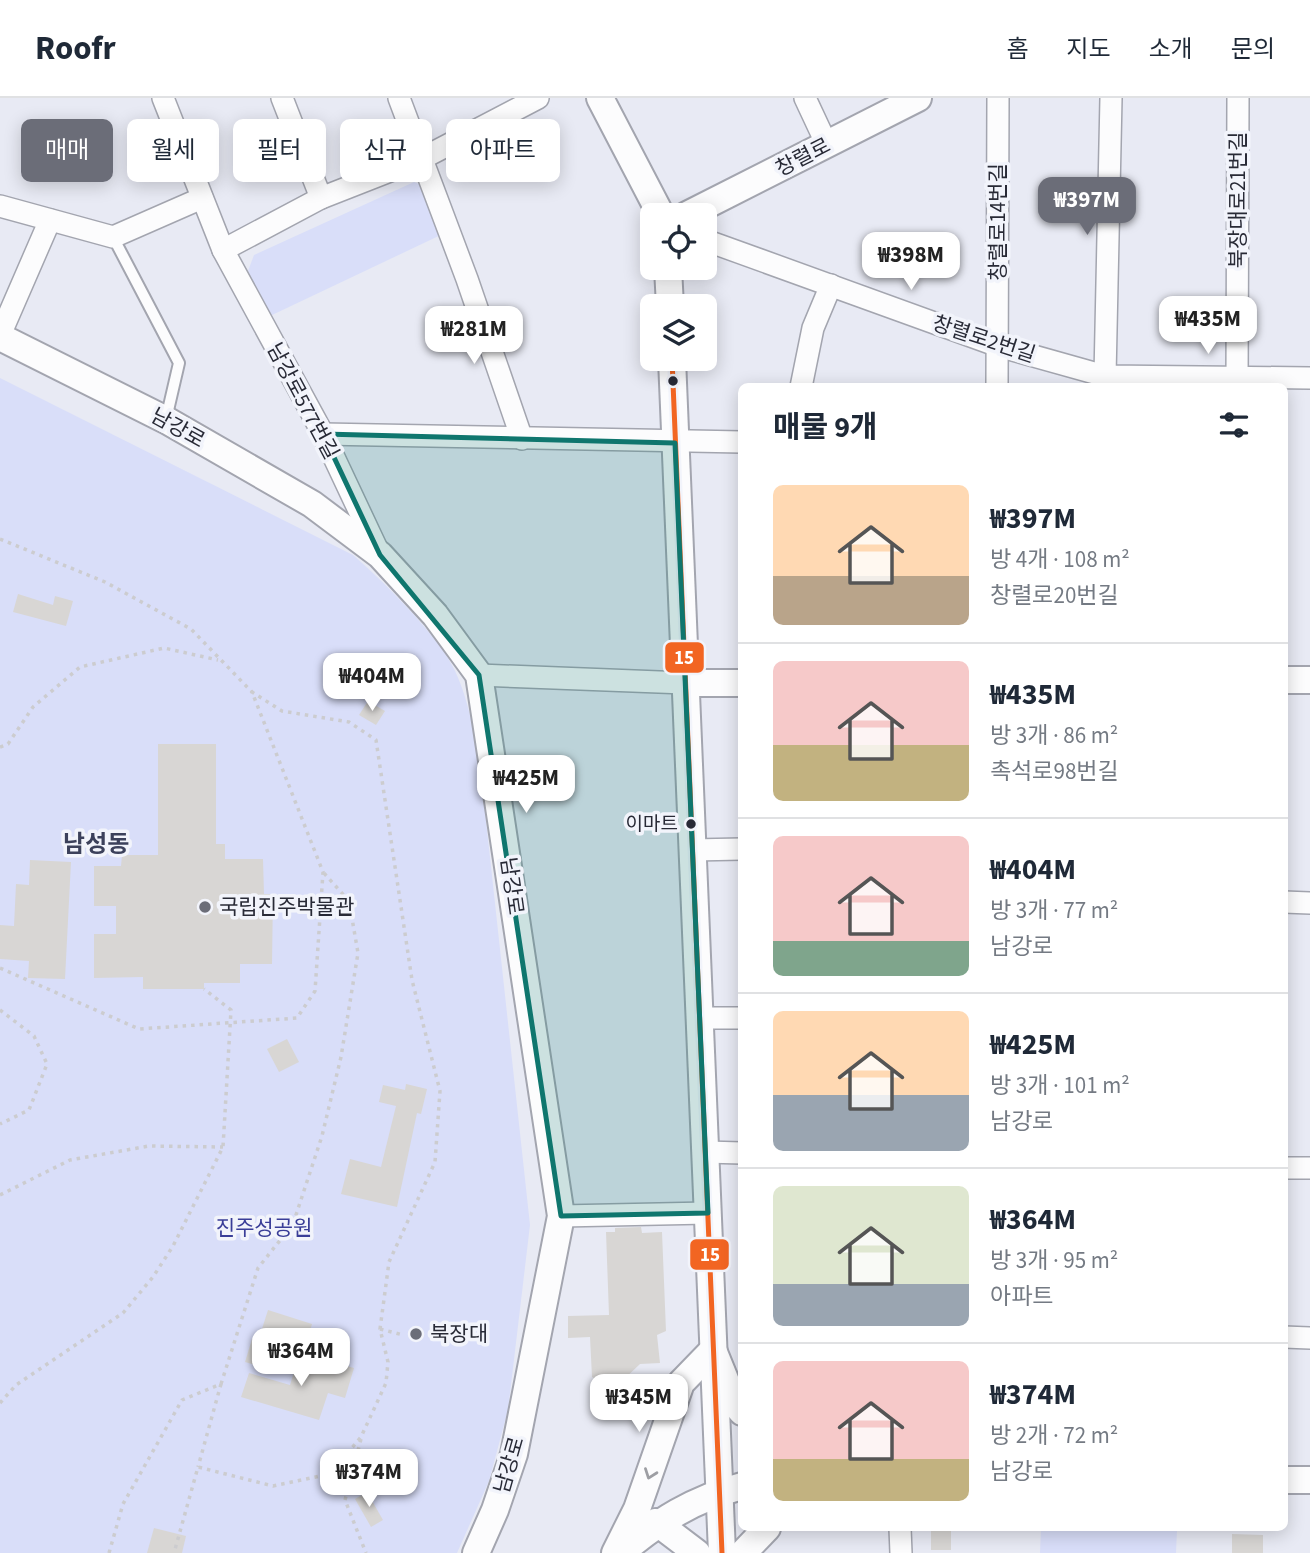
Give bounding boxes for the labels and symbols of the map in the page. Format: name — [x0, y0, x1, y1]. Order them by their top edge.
street label: 창렬로 — [770, 130, 836, 184]
street label: 북장대로21번길 — [1223, 132, 1253, 268]
street label: 창렬로14번길 — [983, 163, 1013, 281]
pin: ₩397M — [1038, 178, 1136, 237]
pin: ₩398M — [862, 232, 960, 292]
pin: ₩435M — [1159, 296, 1257, 356]
pin: ₩281M — [425, 306, 523, 366]
street label: 창렬로2번길 — [928, 308, 1040, 370]
street label: 남강로577번길 — [260, 337, 346, 465]
unlabelled marker — [666, 374, 680, 388]
street label: 남강로 — [145, 401, 211, 455]
line badge: 15 — [664, 641, 705, 674]
text: 15 — [674, 645, 694, 672]
pin: ₩404M — [323, 654, 421, 713]
pin: ₩425M — [477, 756, 575, 815]
place label: 이마트 — [626, 811, 678, 838]
marker: 이마트 — [684, 817, 698, 831]
district label: 남성동 — [63, 827, 129, 862]
street label: 남강로 — [493, 855, 531, 917]
place label: 국립진주박물관 — [219, 892, 354, 922]
marker: 국립진주박물관 — [197, 899, 213, 915]
park label: 진주성공원 — [216, 1213, 312, 1243]
line badge: 15 — [689, 1238, 730, 1271]
text: 15 — [700, 1242, 720, 1269]
place label: 북장대 — [430, 1319, 488, 1349]
marker: 북장대 — [408, 1326, 424, 1342]
pin: ₩364M — [252, 1328, 350, 1388]
pin: ₩345M — [590, 1374, 688, 1434]
street label: 남강로 — [487, 1433, 531, 1497]
pin: ₩374M — [320, 1450, 418, 1509]
one-way arrow — [644, 1467, 658, 1479]

